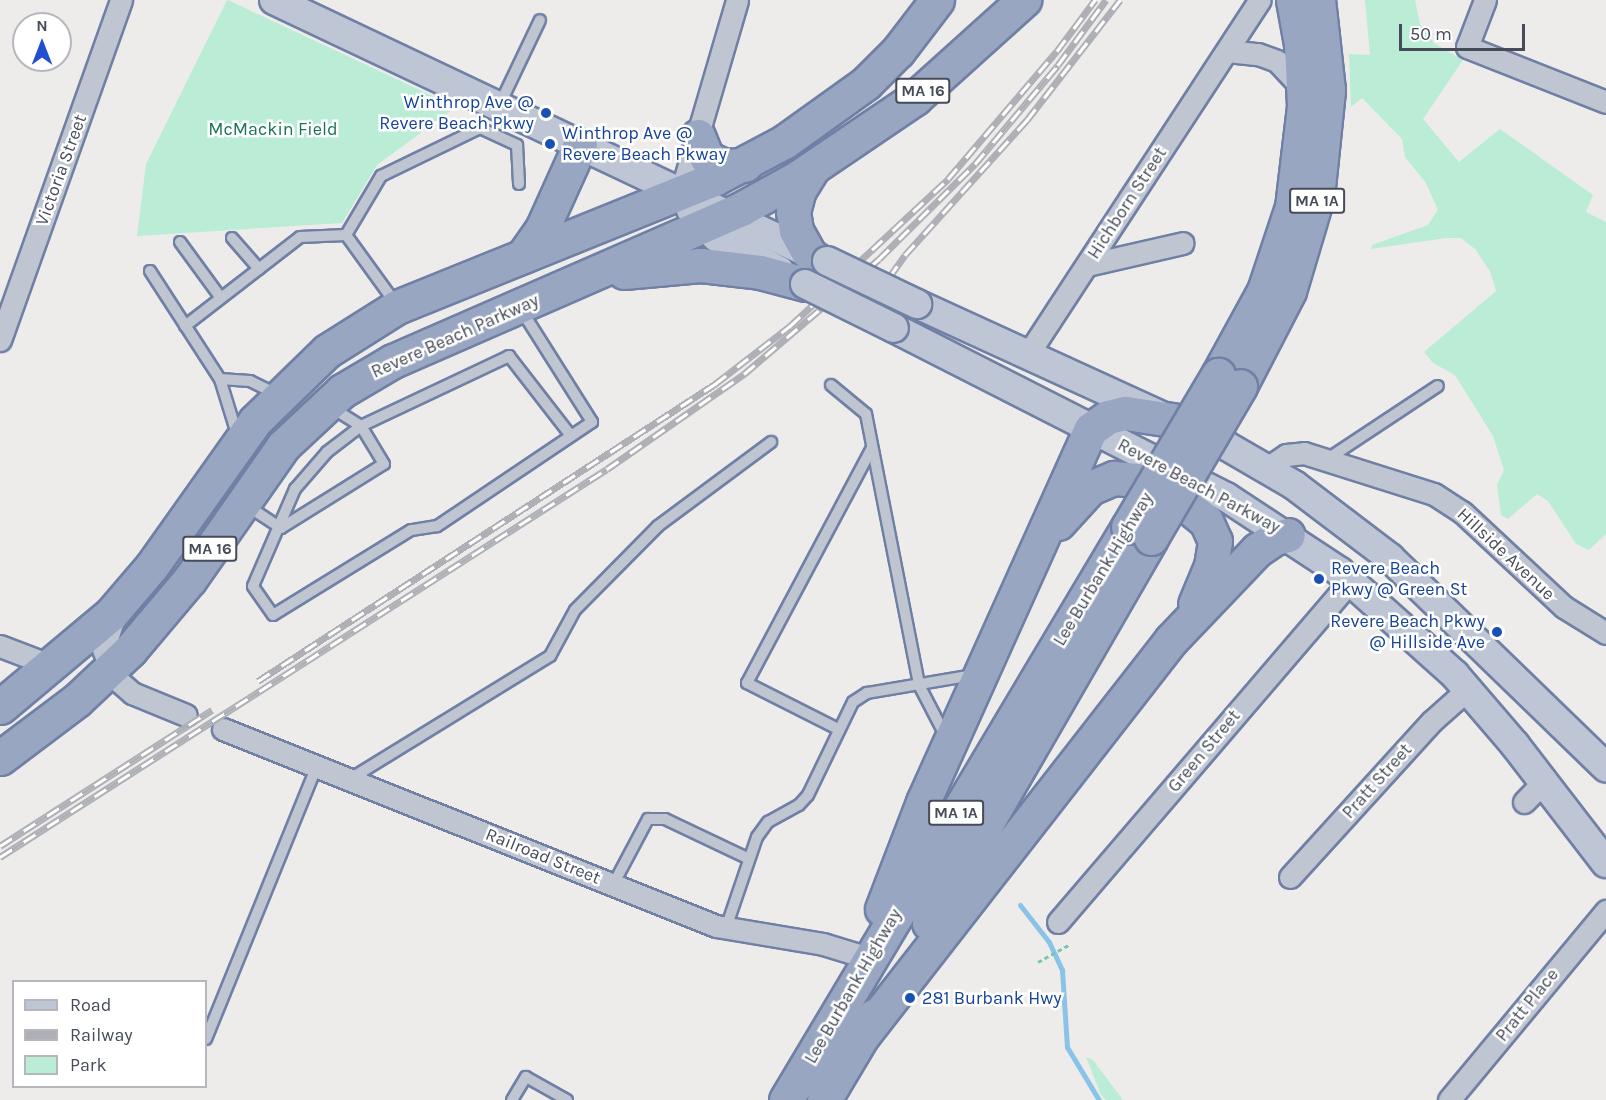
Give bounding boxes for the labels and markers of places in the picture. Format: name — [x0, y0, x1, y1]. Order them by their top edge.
place label: Winthrop Ave @ Revere Beach Pkwy — [379, 92, 534, 134]
marker: Winthrop Ave @ Revere Beach Pkwy — [539, 106, 553, 120]
place label: Winthrop Ave @ Revere Beach Pkway — [562, 123, 727, 166]
marker: Winthrop Ave @ Revere Beach Pkway — [543, 137, 557, 151]
place label: Revere Beach Pkwy @ Green St — [1331, 558, 1467, 600]
marker: Revere Beach Pkwy @ Green St — [1312, 572, 1326, 586]
place label: Revere Beach Pkwy @ Hillside Ave — [1330, 611, 1485, 654]
marker: Revere Beach Pkwy @ Hillside Ave — [1490, 625, 1504, 639]
place label: 281 Burbank Hwy — [922, 987, 1062, 1009]
marker: 281 Burbank Hwy — [903, 991, 917, 1005]

